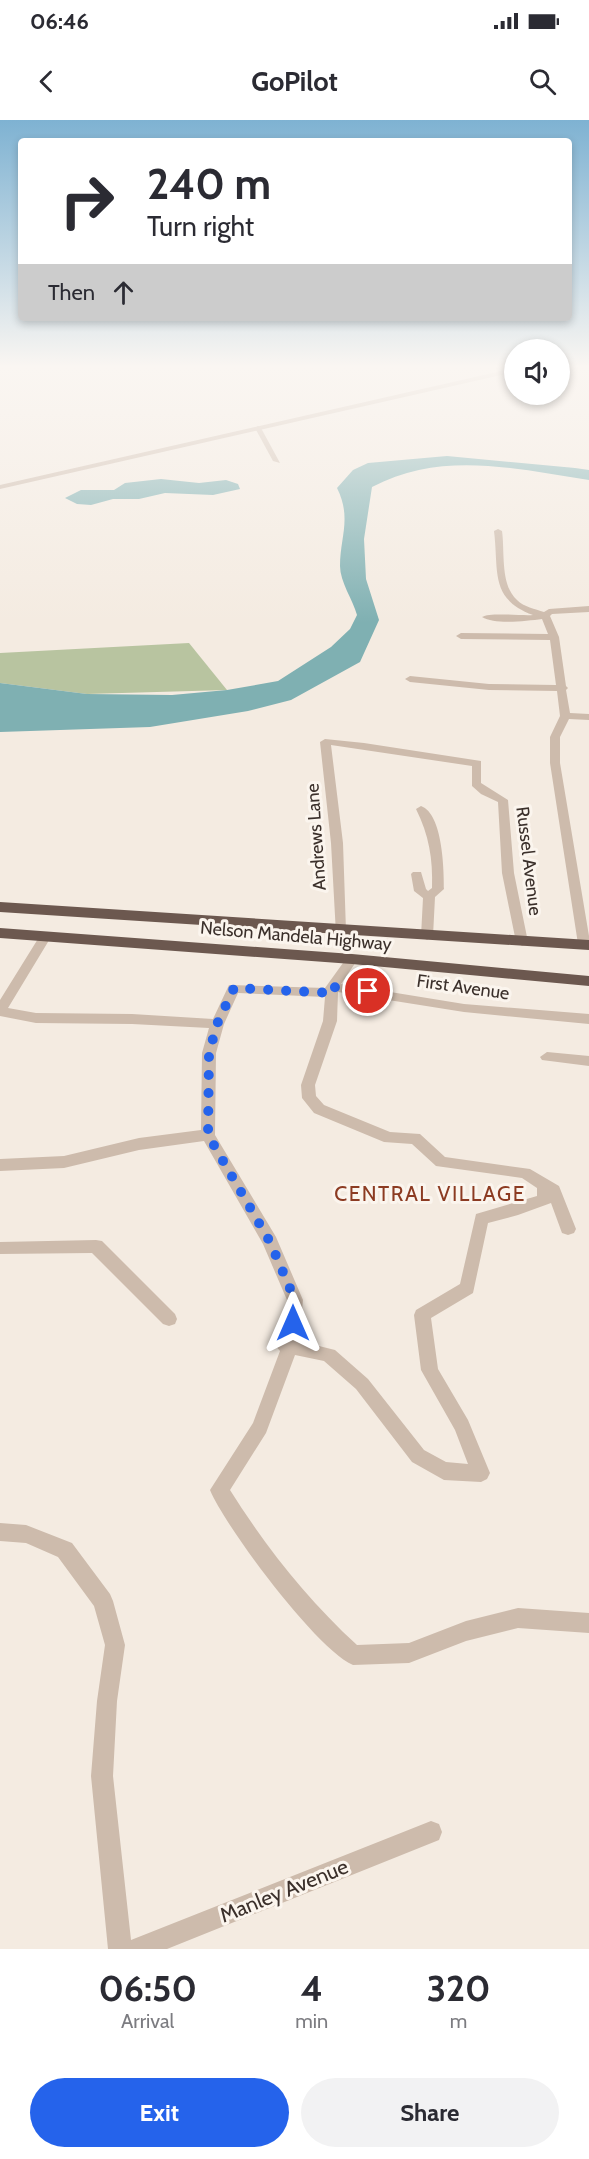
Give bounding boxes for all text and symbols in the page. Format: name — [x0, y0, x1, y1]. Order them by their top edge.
text: 06:46 — [30, 8, 89, 35]
icon: back — [30, 65, 63, 98]
text: GoPilot — [251, 65, 338, 98]
icon: search — [526, 65, 559, 98]
text: 240 m — [147, 158, 271, 210]
icon: right — [48, 162, 126, 240]
text: Turn right — [147, 210, 254, 243]
icon: ahead — [107, 276, 140, 309]
text: Then — [48, 279, 95, 306]
map controls — [504, 339, 570, 405]
button: sound — [504, 339, 570, 405]
street label: Andrews Lane — [301, 783, 331, 891]
street label: Russel Avenue — [511, 805, 547, 917]
street label: Nelson Mandela Highway — [199, 917, 393, 955]
pin — [342, 965, 393, 1016]
street label: First Avenue — [415, 970, 511, 1004]
icon: arrive — [351, 974, 384, 1007]
district label: CENTRAL VILLAGE — [334, 1181, 526, 1206]
position arrow — [261, 1291, 325, 1355]
street label: Manley Avenue — [216, 1853, 352, 1928]
text: 06:50 — [98, 1966, 197, 2010]
text: 4 — [301, 1966, 323, 2010]
text: 320 — [427, 1966, 491, 2010]
text: Arrival — [121, 2009, 174, 2033]
text: min — [295, 2009, 328, 2033]
text: m — [450, 2009, 467, 2033]
button: Exit — [30, 2078, 289, 2147]
button: Share — [301, 2078, 559, 2147]

